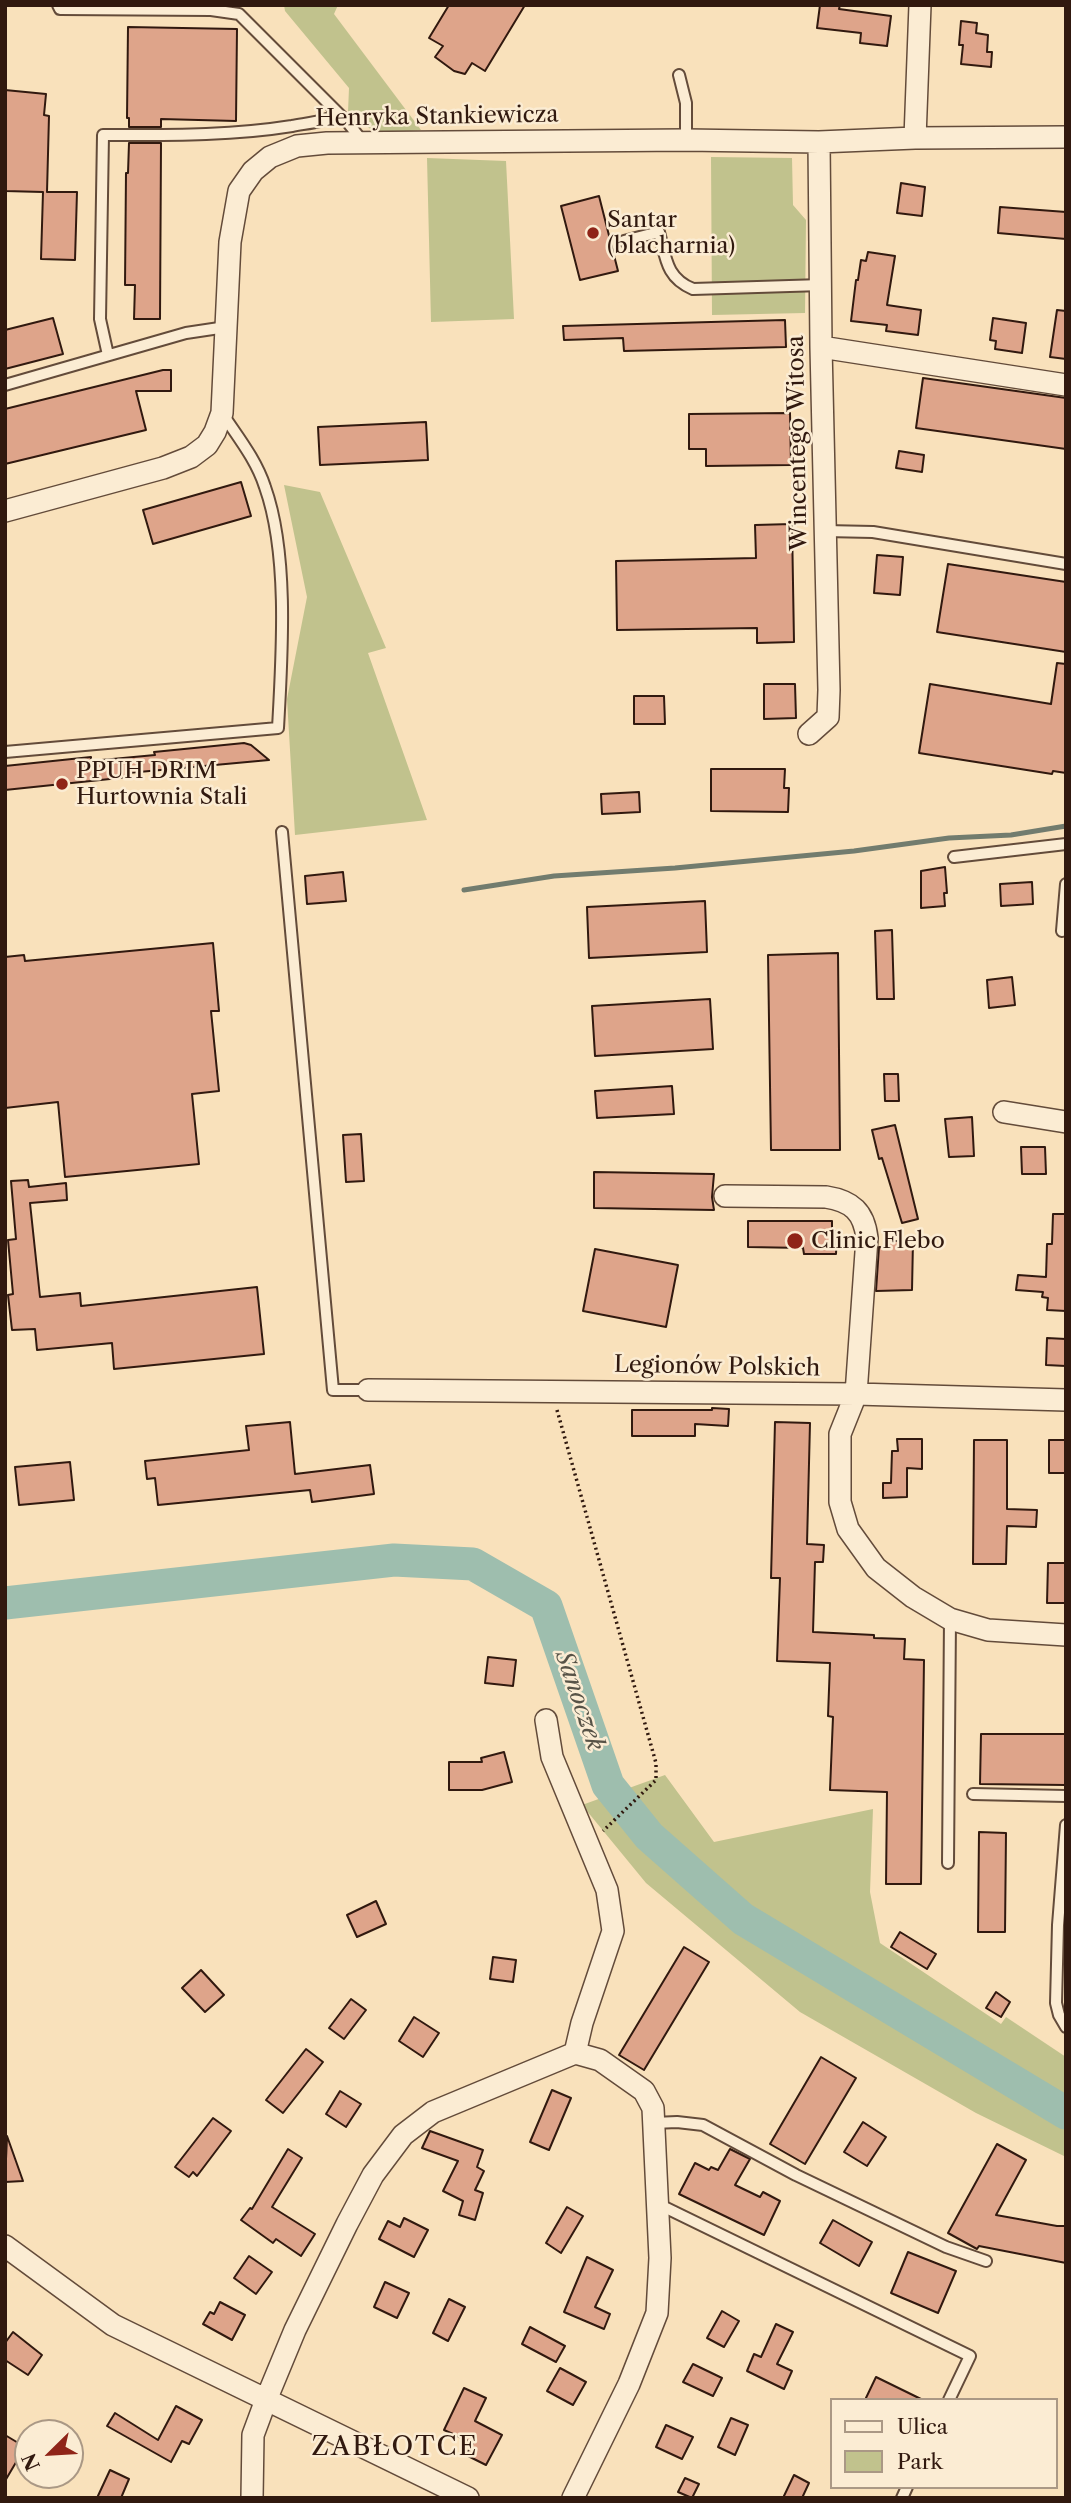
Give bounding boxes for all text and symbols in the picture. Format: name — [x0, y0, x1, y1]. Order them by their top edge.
street label: Henryka Stankiewicza — [315, 101, 559, 133]
place label: Santar (blacharnia) — [607, 206, 735, 260]
marker: Santar (blacharnia) — [585, 225, 601, 241]
street label: Wincentego Witosa — [782, 335, 814, 551]
place label: PPUH DRIM Hurtownia Stali — [76, 757, 247, 811]
marker: PPUH DRIM Hurtownia Stali — [54, 776, 70, 792]
place label: Clinic Flebo — [811, 1227, 945, 1255]
marker: Clinic Flebo — [785, 1231, 805, 1251]
street label: Legionów Polskich — [614, 1351, 820, 1383]
water label: Sanoczek — [549, 1647, 609, 1755]
legend — [830, 2398, 1057, 2489]
text: Ulica — [897, 2414, 948, 2439]
north arrow — [14, 2419, 84, 2489]
district label: ZABŁOTCE — [312, 2431, 478, 2463]
text: Park — [897, 2449, 943, 2474]
text: N — [17, 2450, 45, 2474]

